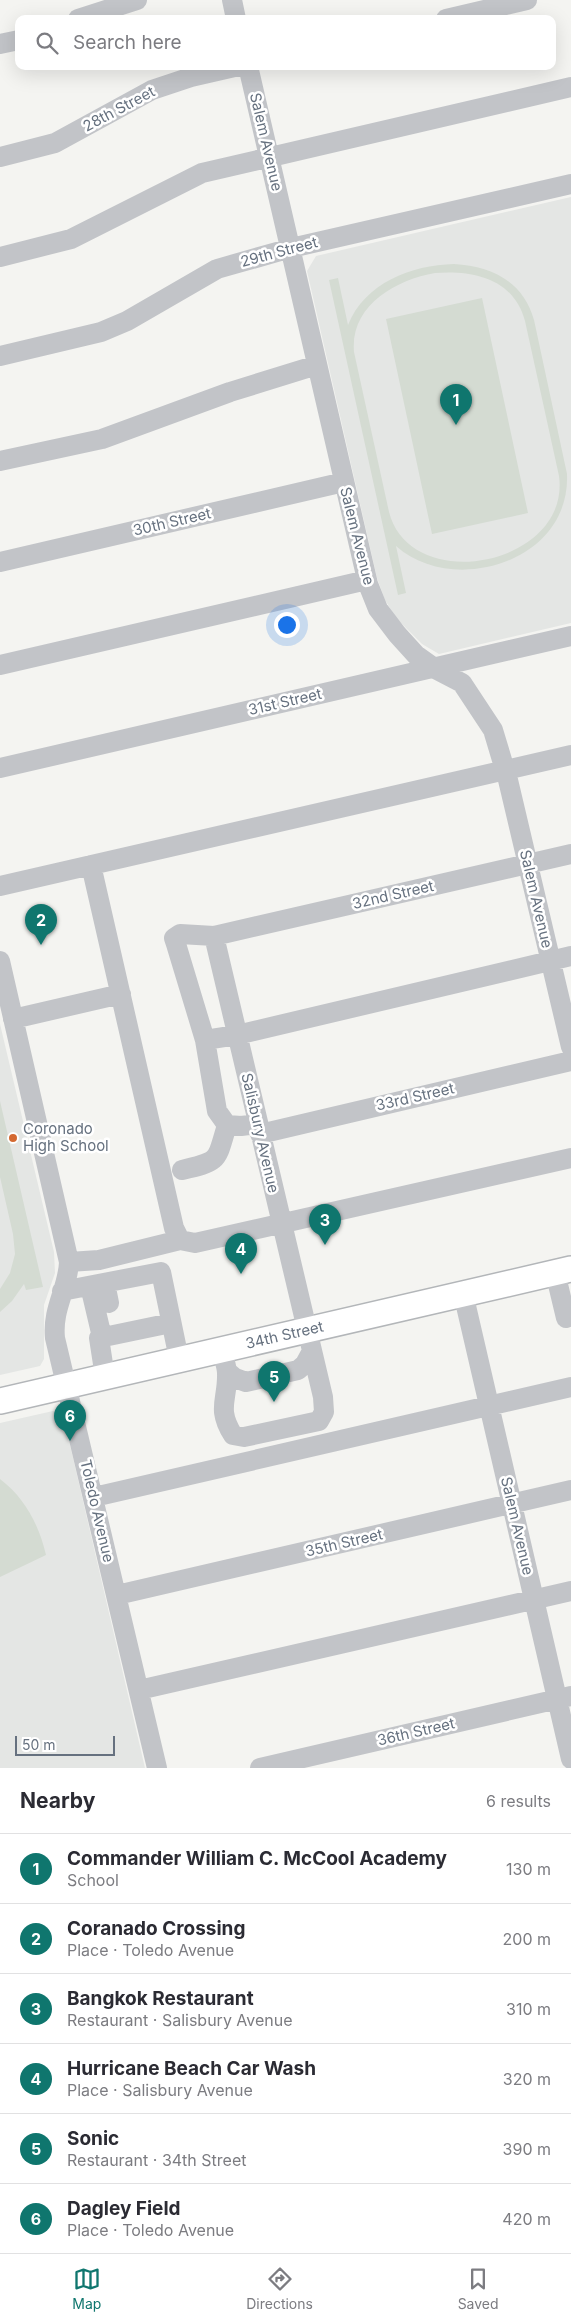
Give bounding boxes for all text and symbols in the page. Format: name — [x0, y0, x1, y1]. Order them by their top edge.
search box — [15, 15, 556, 70]
icon: search — [33, 29, 61, 57]
text: Search here — [73, 31, 182, 54]
street label: 28th Street — [80, 82, 158, 135]
street label: Salem Avenue — [246, 91, 287, 193]
street label: 29th Street — [238, 232, 320, 271]
pin: 1 — [440, 384, 472, 425]
street label: Salem Avenue — [336, 485, 379, 587]
street label: 30th Street — [131, 503, 213, 540]
your location — [274, 612, 300, 638]
street label: 31st Street — [246, 684, 324, 719]
street label: Salem Avenue — [516, 848, 557, 950]
street label: 32nd Street — [350, 876, 436, 913]
pin: 2 — [25, 904, 57, 945]
street label: Salisbury Avenue — [237, 1071, 284, 1195]
street label: 33rd Street — [374, 1078, 456, 1115]
place label: Coronado High School — [23, 1119, 109, 1155]
marker: Coronado High School — [7, 1132, 19, 1144]
pin: 3 — [309, 1204, 341, 1245]
pin: 4 — [225, 1233, 257, 1274]
street label: 34th Street — [244, 1317, 325, 1353]
pin: 5 — [258, 1361, 290, 1402]
pin: 6 — [54, 1400, 86, 1441]
street label: Toledo Avenue — [76, 1458, 119, 1564]
street label: Salem Avenue — [497, 1475, 538, 1577]
street label: 35th Street — [303, 1524, 384, 1561]
street label: 36th Street — [375, 1713, 457, 1750]
scale bar — [15, 1733, 115, 1756]
text: 50 m — [22, 1736, 56, 1753]
text: Nearby — [20, 1788, 95, 1813]
text: 6 results — [486, 1791, 551, 1811]
text: Commander William C. McCool Academy — [67, 1847, 447, 1870]
text: 1 — [33, 1859, 39, 1879]
text: 130 m — [506, 1859, 551, 1879]
text: School — [67, 1870, 119, 1890]
text: Coranado Crossing — [67, 1917, 245, 1940]
text: 2 — [31, 1929, 41, 1949]
text: 200 m — [503, 1929, 551, 1949]
text: Place · Toledo Avenue — [67, 1940, 234, 1960]
text: Bangkok Restaurant — [67, 1987, 254, 2010]
text: 3 — [31, 1999, 41, 2019]
text: 310 m — [506, 1999, 551, 2019]
text: Restaurant · Salisbury Avenue — [67, 2010, 293, 2030]
text: Hurricane Beach Car Wash — [67, 2057, 316, 2080]
text: 4 — [31, 2069, 41, 2089]
text: 320 m — [503, 2069, 551, 2089]
text: Place · Salisbury Avenue — [67, 2080, 253, 2100]
text: Sonic — [67, 2127, 119, 2150]
text: 5 — [31, 2139, 41, 2159]
text: 390 m — [503, 2139, 551, 2159]
text: Restaurant · 34th Street — [67, 2150, 246, 2170]
text: Dagley Field — [67, 2197, 181, 2220]
text: 6 — [31, 2209, 41, 2229]
text: 420 m — [502, 2209, 551, 2229]
text: Place · Toledo Avenue — [67, 2220, 234, 2240]
tab: Map — [72, 2265, 101, 2312]
tab: Directions — [246, 2265, 313, 2312]
tab: Saved — [458, 2265, 499, 2312]

